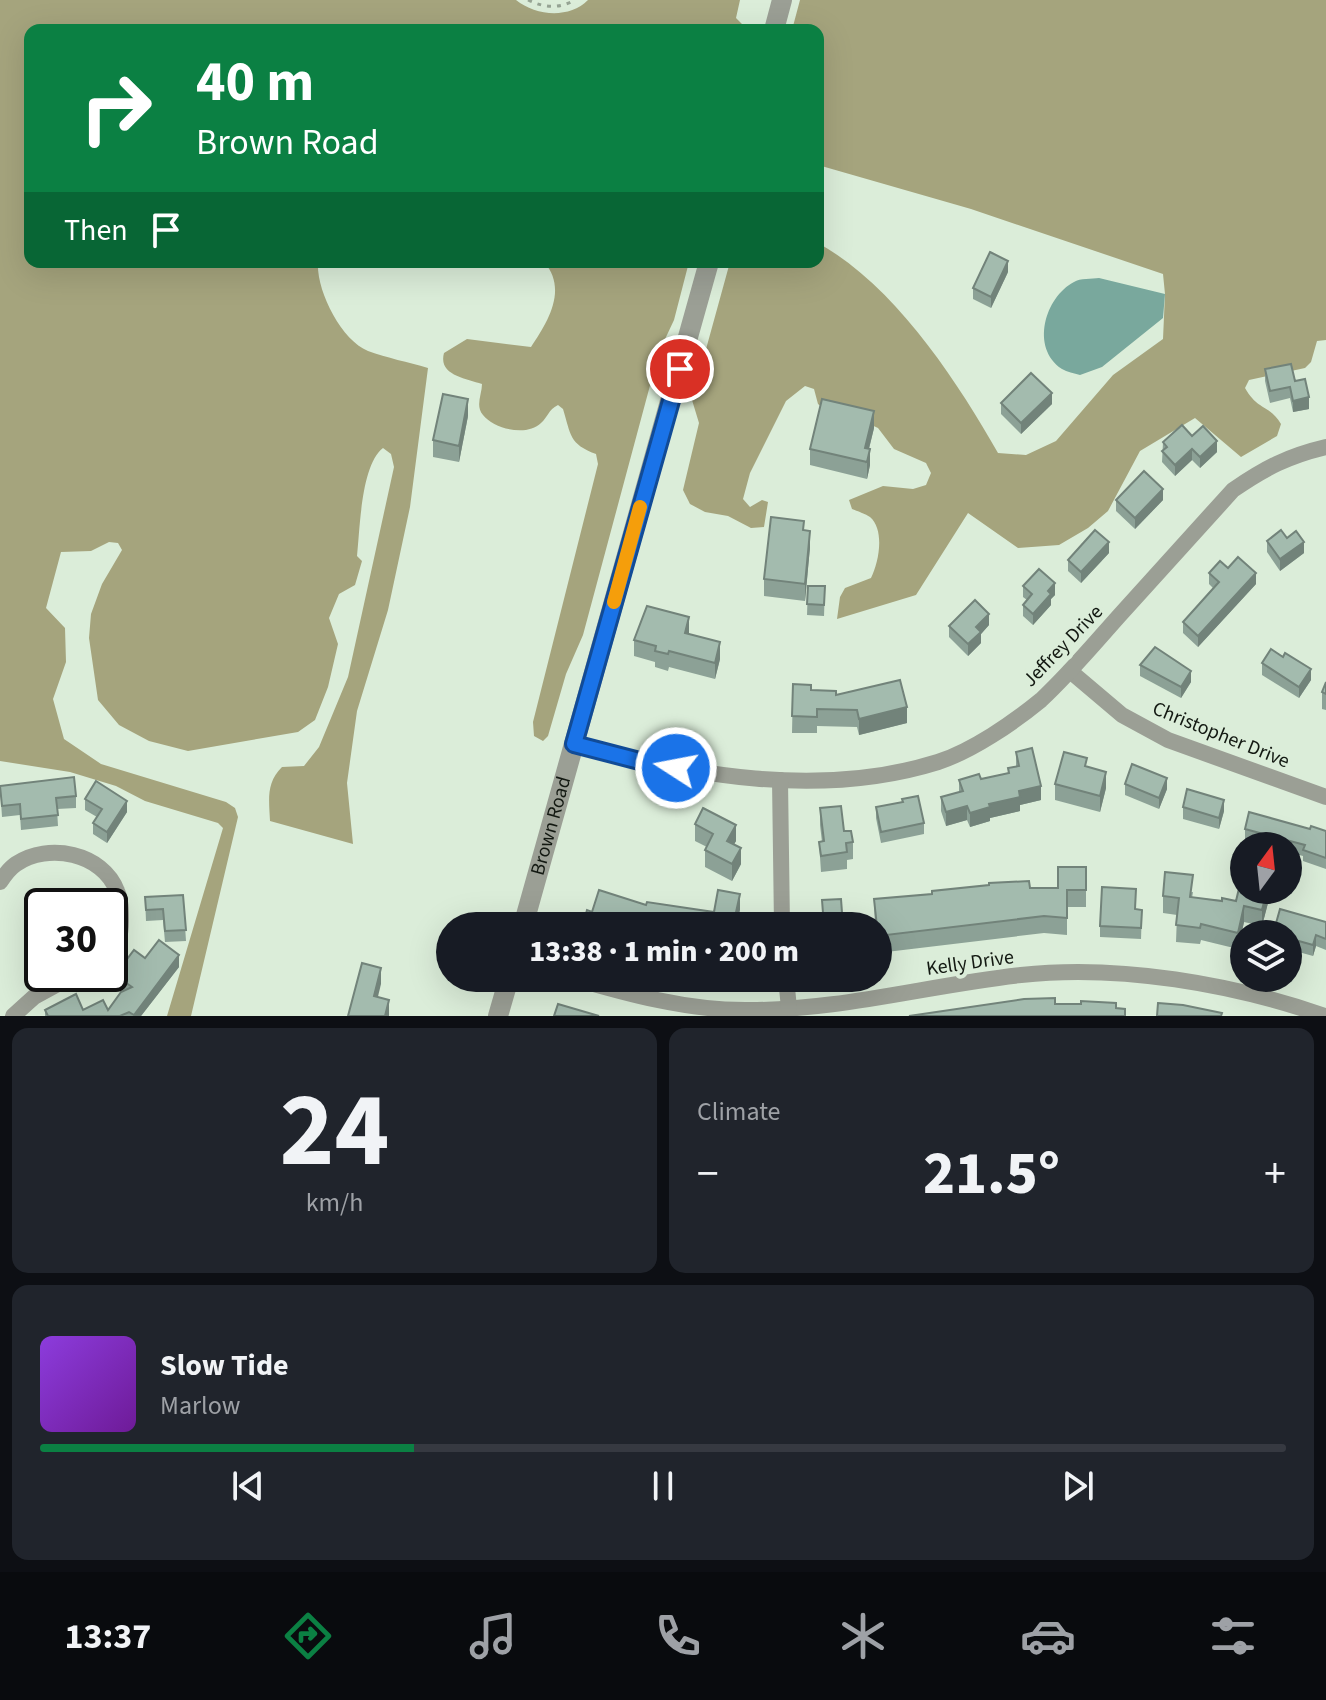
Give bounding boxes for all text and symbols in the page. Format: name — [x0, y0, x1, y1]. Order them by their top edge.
text: 40 m — [196, 43, 314, 122]
icon: right — [64, 56, 168, 160]
text: Brown Road — [196, 117, 379, 168]
icon: arrive — [144, 208, 188, 252]
text: Then — [64, 209, 128, 252]
pin — [646, 335, 714, 403]
icon: arrive — [658, 347, 702, 391]
street label: Jeffrey Drive — [1017, 599, 1109, 693]
street label: Christopher Drive — [1148, 695, 1294, 775]
position arrow — [634, 726, 718, 810]
street label: Brown Road — [524, 773, 578, 879]
north arrow — [1230, 832, 1302, 904]
map controls — [1230, 832, 1302, 992]
speed limit sign: 30 — [24, 888, 128, 992]
button: layers — [1230, 920, 1302, 992]
text: 13:38 · 1 min · 200 m — [529, 930, 799, 973]
street label: Kelly Drive — [924, 943, 1016, 983]
text: 24 — [280, 1058, 389, 1206]
text: Climate — [697, 1093, 781, 1130]
text: 21.5° — [923, 1132, 1060, 1217]
text: − — [697, 1143, 719, 1206]
text: + — [1264, 1143, 1286, 1206]
text: km/h — [306, 1184, 363, 1221]
text: Slow Tide — [160, 1344, 289, 1387]
text: Marlow — [160, 1387, 240, 1424]
icon: previous — [226, 1464, 270, 1508]
icon: pause — [641, 1464, 685, 1508]
icon: next — [1056, 1464, 1100, 1508]
icon: directions — [280, 1608, 336, 1664]
icon: music — [465, 1608, 521, 1664]
icon: phone — [650, 1608, 706, 1664]
icon: climate — [835, 1608, 891, 1664]
icon: car — [1020, 1608, 1076, 1664]
icon: filters — [1205, 1608, 1261, 1664]
text: 13:37 — [65, 1611, 151, 1662]

